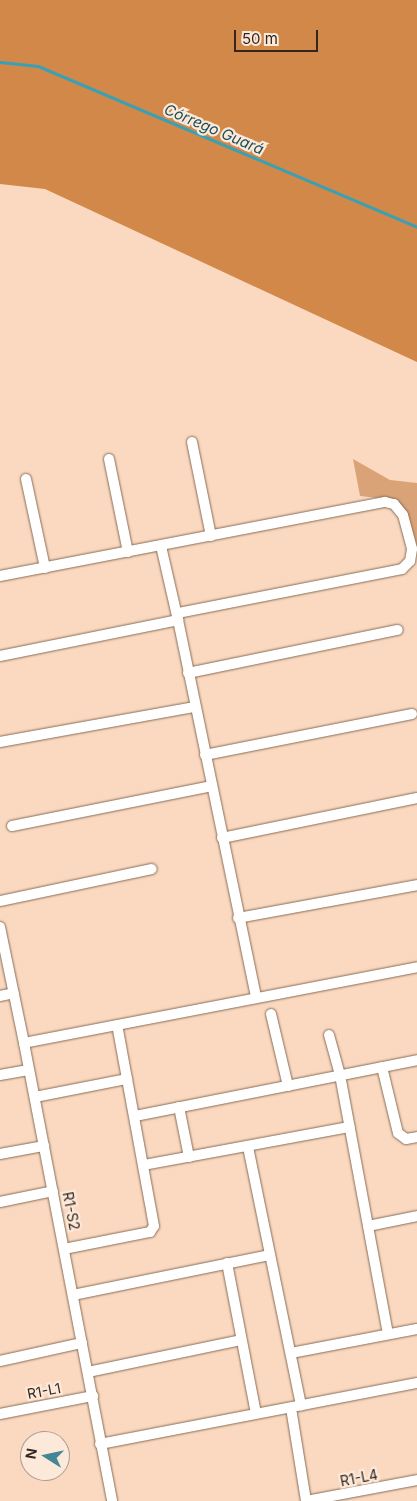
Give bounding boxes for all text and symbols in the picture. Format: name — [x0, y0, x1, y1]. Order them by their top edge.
scale bar — [237, 20, 321, 52]
text: 50 m — [242, 29, 278, 48]
water label: Córrego Guará — [161, 100, 267, 158]
street label: R1-S2 — [59, 1190, 83, 1232]
street label: R1-L1 — [26, 1379, 62, 1403]
north arrow — [20, 1431, 70, 1481]
text: N — [21, 1447, 40, 1460]
street label: R1-L4 — [339, 1466, 379, 1490]

